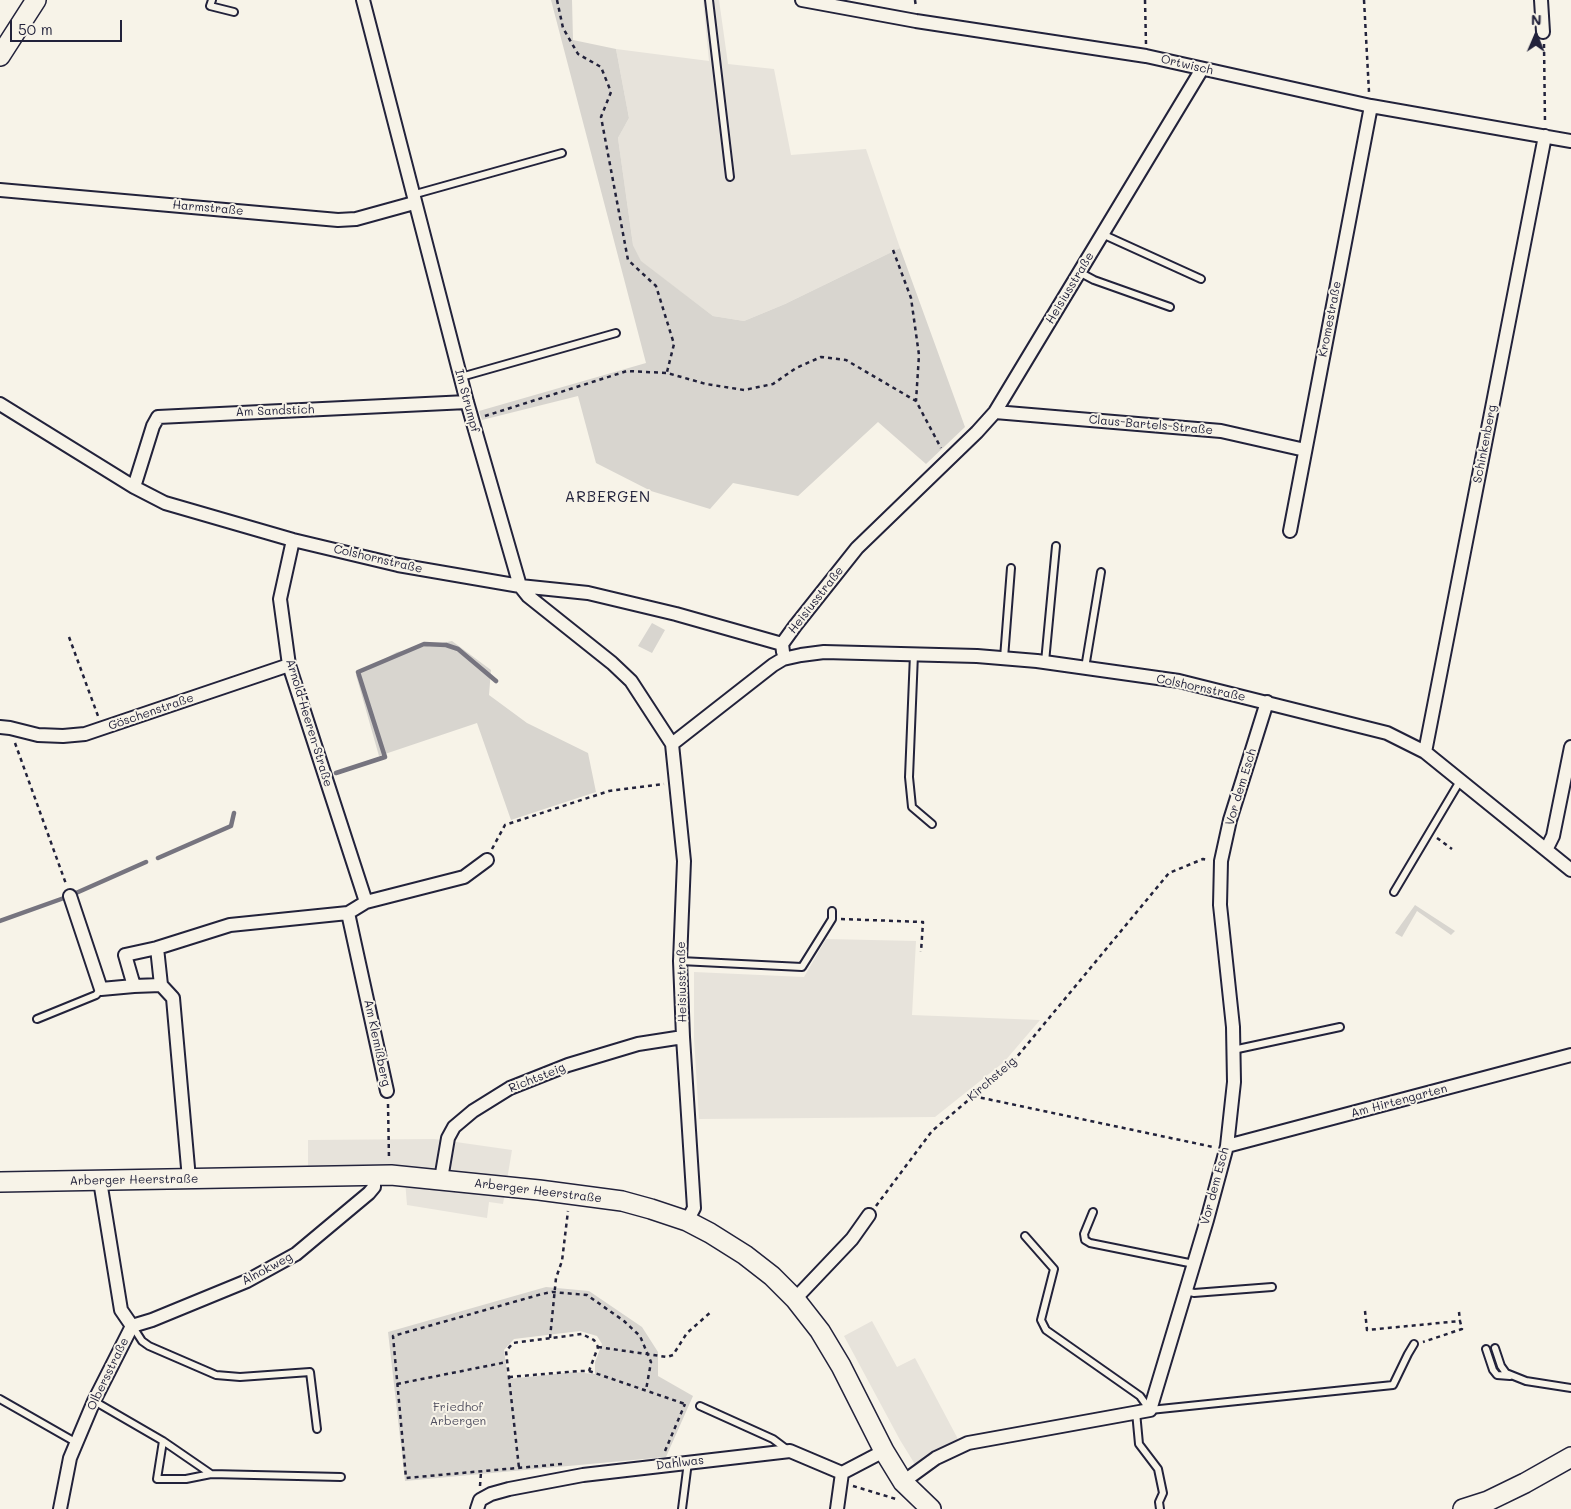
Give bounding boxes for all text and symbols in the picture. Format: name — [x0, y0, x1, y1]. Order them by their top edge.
scale bar — [12, 10, 125, 42]
north arrow — [1511, 10, 1561, 60]
text: N — [1531, 10, 1542, 29]
text: 50 m — [18, 19, 53, 39]
street label: Ortwisch — [1159, 52, 1215, 78]
street label: Harmstraße — [172, 198, 244, 218]
street label: Heisiusstraße — [1043, 249, 1097, 327]
street label: Kromestraße — [1316, 280, 1344, 358]
street label: Im Strumpf — [452, 368, 482, 434]
street label: Am Sandstich — [235, 402, 315, 420]
street label: Schinkenberg — [1470, 404, 1500, 484]
street label: Claus-Bartels-Straße — [1088, 412, 1214, 438]
district label: ARBERGEN — [564, 488, 652, 506]
street label: Colshornstraße — [332, 542, 424, 576]
street label: Heisiusstraße — [785, 564, 847, 636]
street label: Arnold-Heeren-Straße — [283, 657, 335, 789]
street label: Colshornstraße — [1155, 672, 1247, 704]
street label: Göschenstraße — [106, 691, 196, 733]
street label: Vor dem Esch — [1222, 747, 1260, 827]
street label: Heisiusstraße — [674, 941, 690, 1023]
street label: Am Klemißberg — [361, 998, 393, 1088]
street label: Kirchsteig — [965, 1054, 1019, 1104]
street label: Richtsteig — [507, 1060, 567, 1096]
street label: Am Hirtengarten — [1349, 1081, 1449, 1121]
street label: Vor dem Esch — [1198, 1146, 1232, 1226]
street label: Arberger Heerstraße — [70, 1172, 198, 1188]
street label: Arberger Heerstraße — [473, 1176, 603, 1206]
street label: Alnokweg — [239, 1250, 295, 1288]
street label: Olbersstraße — [84, 1335, 132, 1413]
park label: Friedhof Arbergen — [430, 1400, 486, 1428]
street label: Dahlwas — [655, 1453, 705, 1473]

